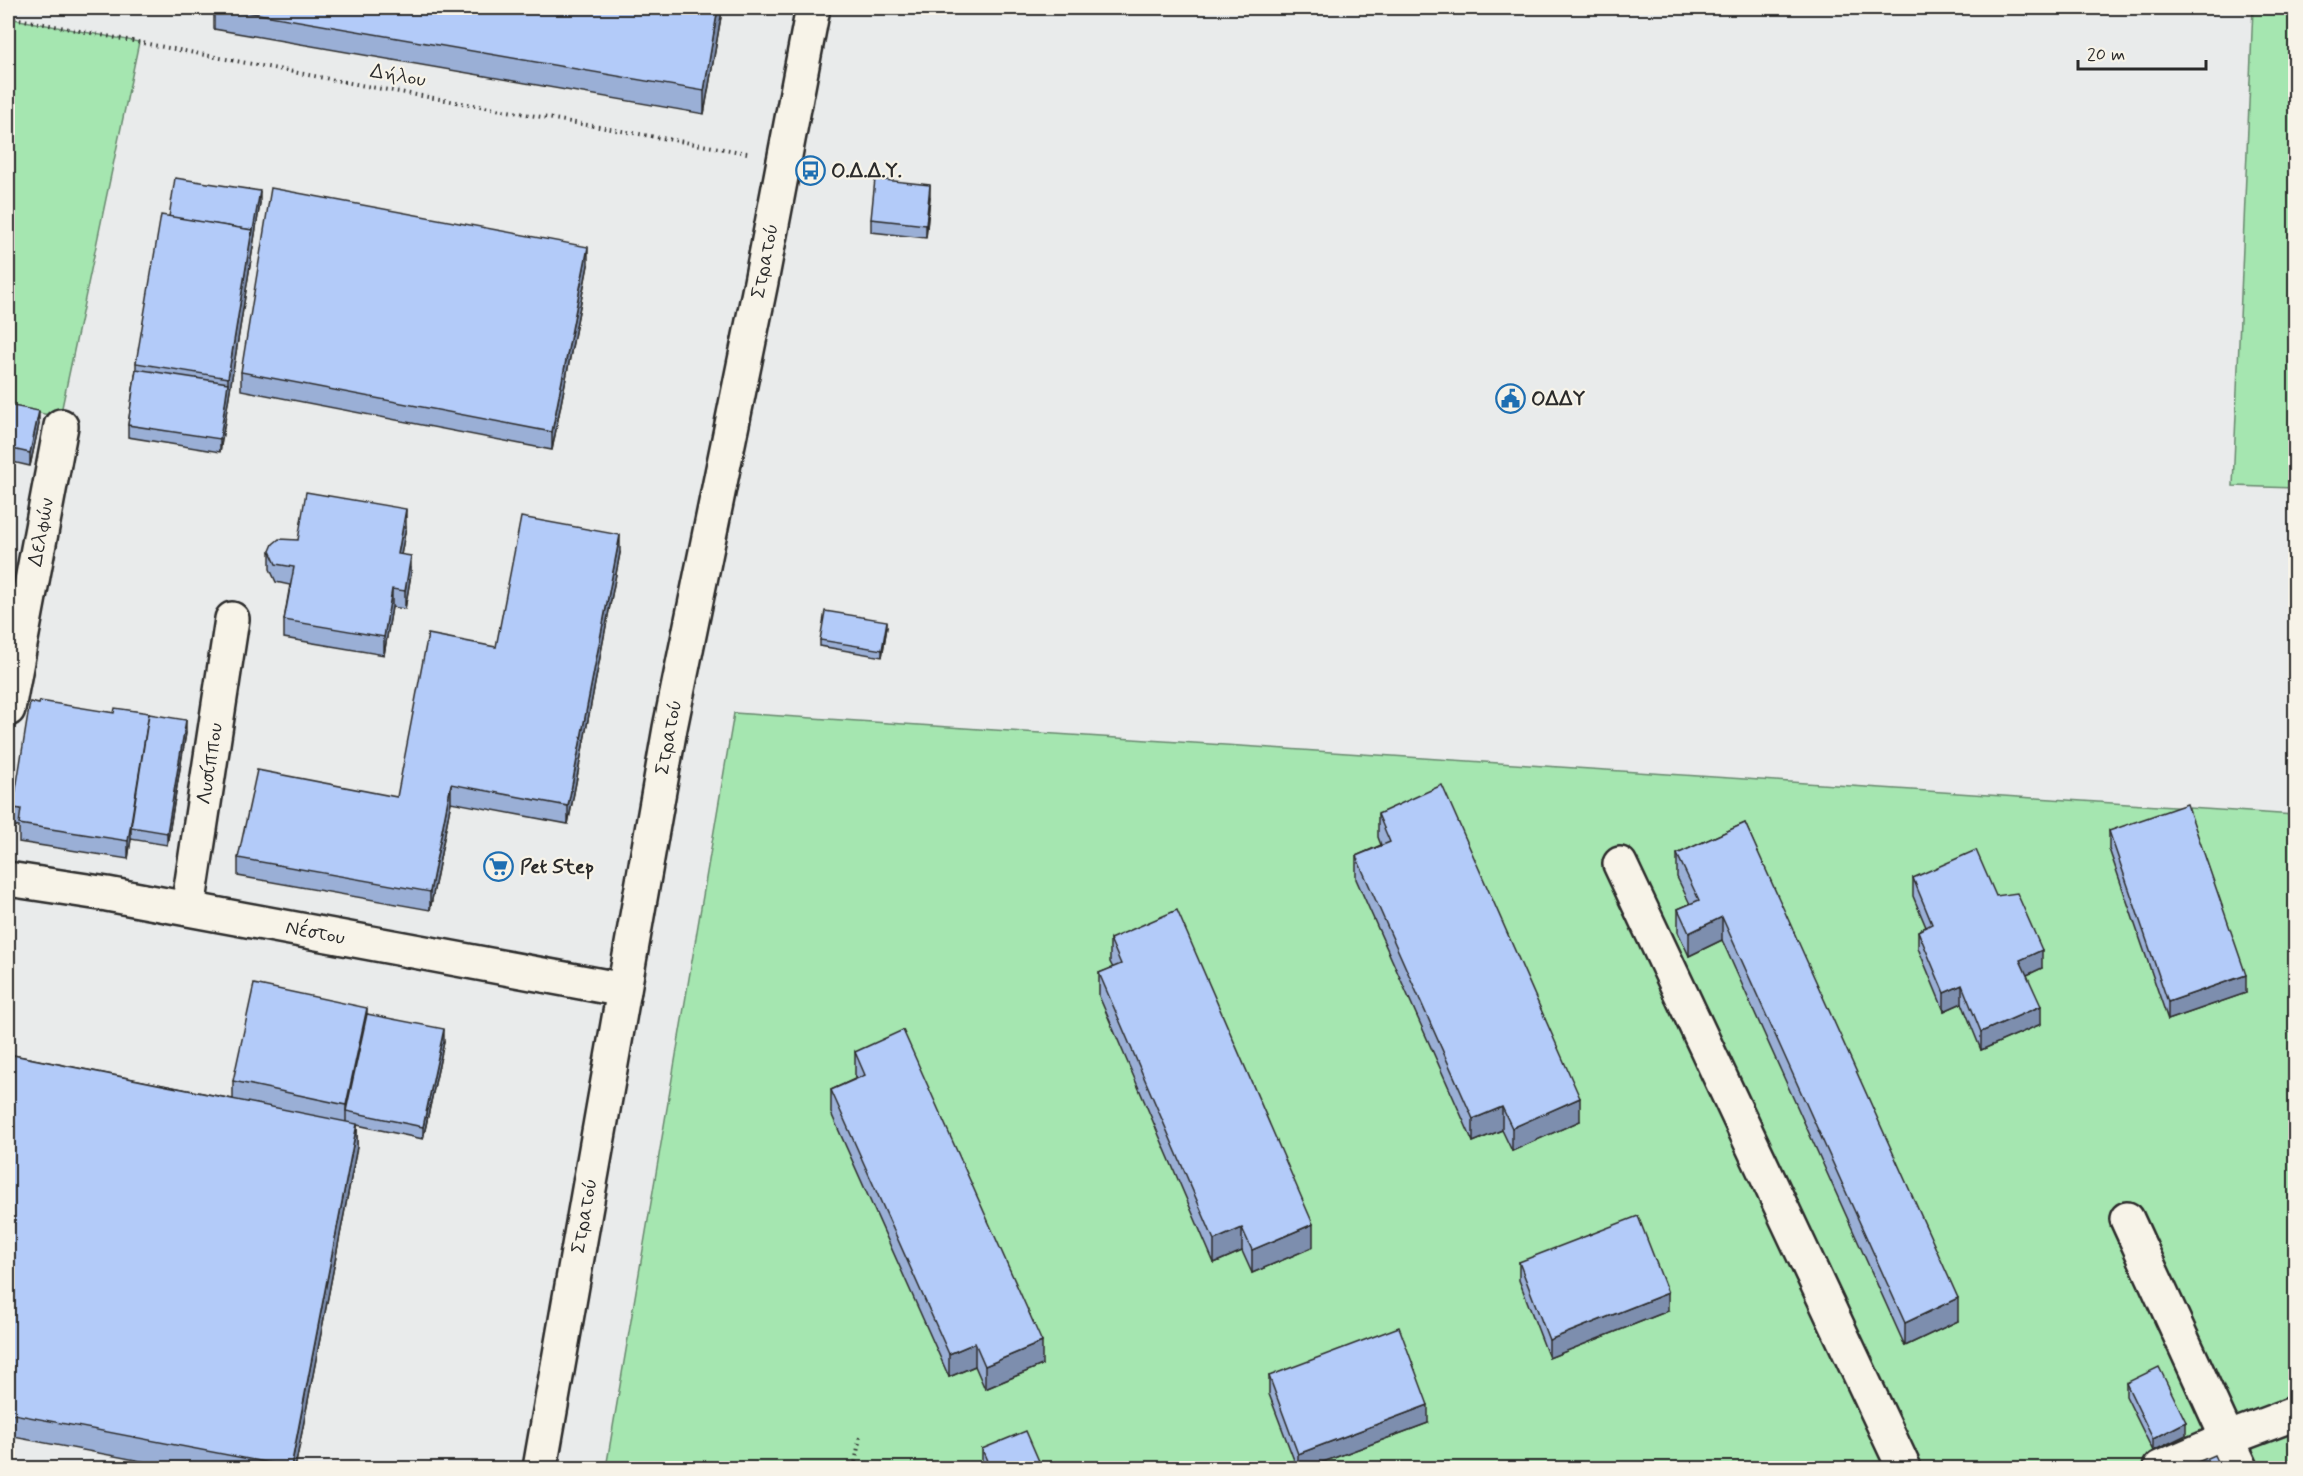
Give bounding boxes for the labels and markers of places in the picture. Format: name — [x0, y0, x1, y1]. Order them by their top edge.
bus stop icon: Ο.Δ.Δ.Υ. — [794, 155, 826, 187]
place label: Ο.Δ.Δ.Υ. — [831, 158, 902, 185]
public building icon: ΟΔΔΥ — [1494, 383, 1526, 415]
place label: ΟΔΔΥ — [1531, 386, 1586, 413]
supermarket icon: Pet Step — [483, 851, 515, 883]
place label: Pet Step — [520, 854, 594, 881]

